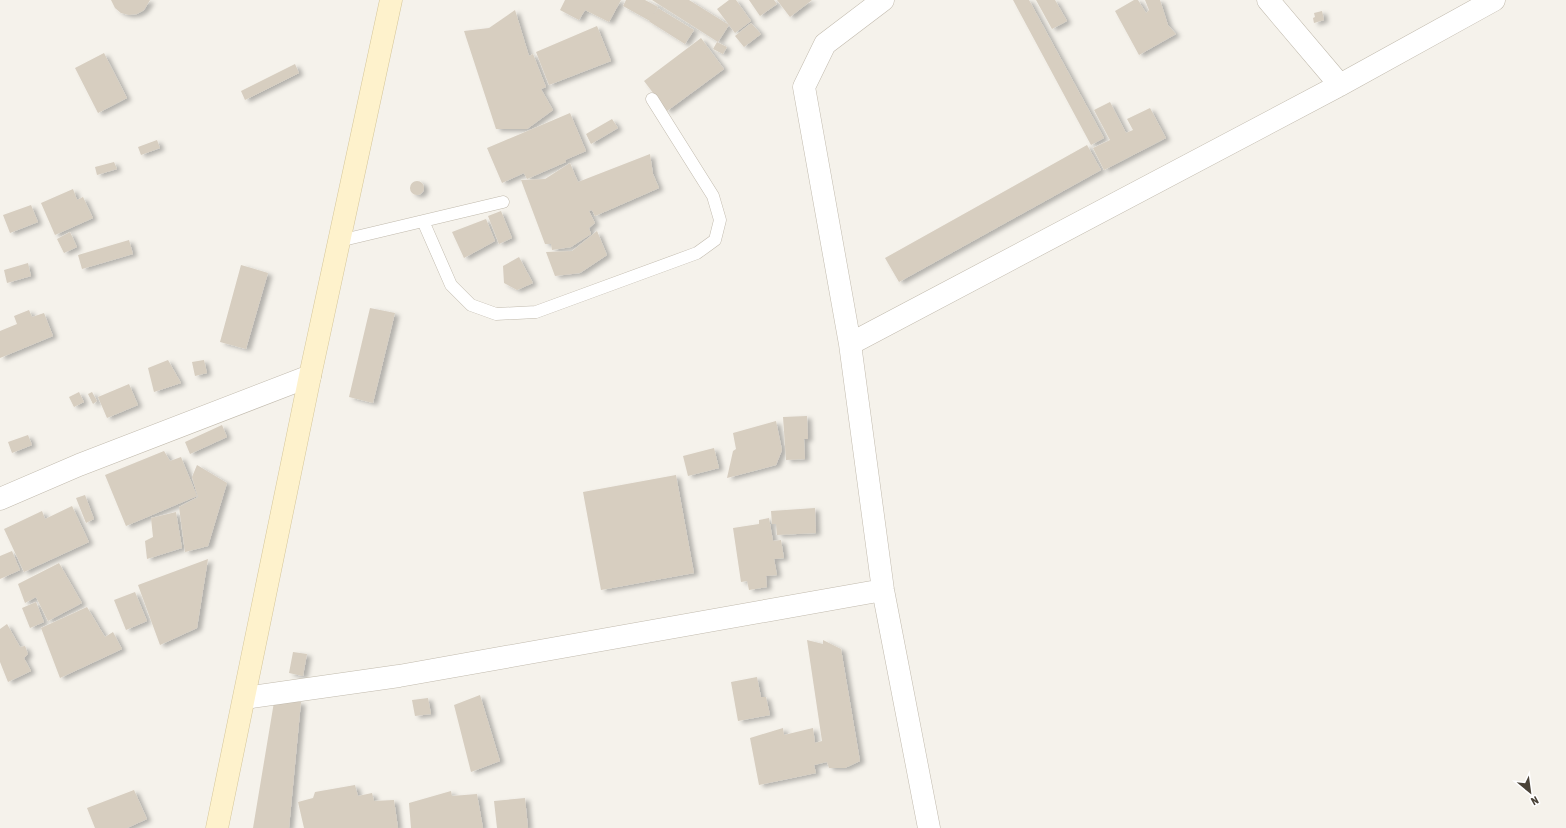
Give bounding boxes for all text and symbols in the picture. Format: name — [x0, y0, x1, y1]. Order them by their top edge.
north arrow — [1510, 772, 1550, 812]
text: N — [1529, 794, 1541, 808]

